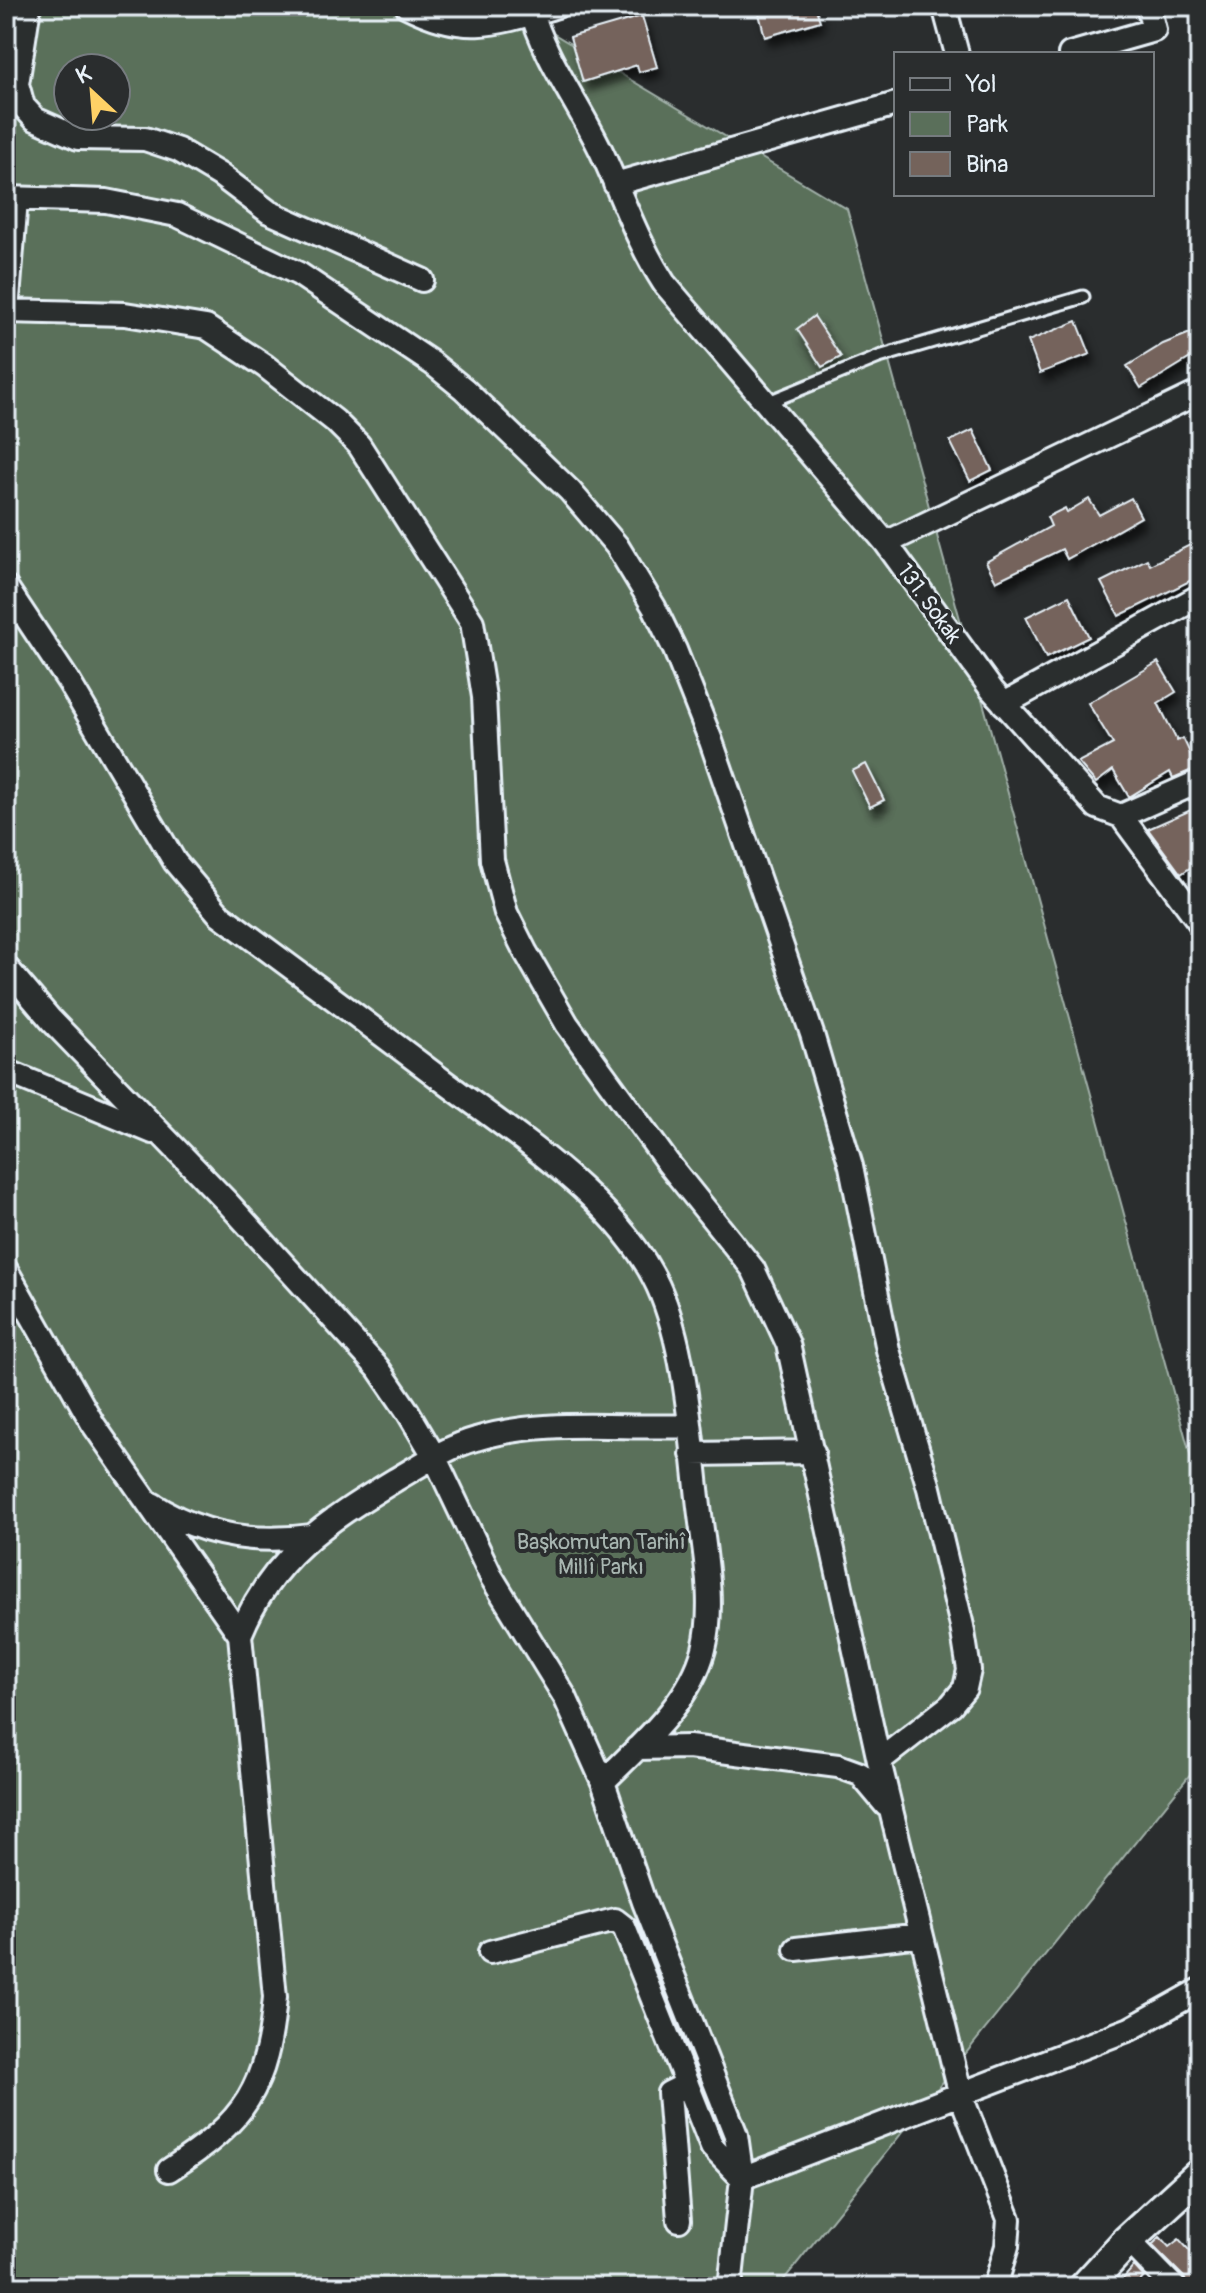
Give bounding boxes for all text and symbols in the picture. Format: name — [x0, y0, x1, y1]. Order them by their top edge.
north arrow — [52, 52, 132, 132]
legend — [894, 52, 1154, 196]
text: K — [72, 59, 96, 90]
text: Yol — [965, 70, 996, 99]
text: Park — [966, 110, 1008, 139]
text: Bina — [966, 150, 1008, 179]
street label: 131. Sokak — [891, 558, 968, 649]
park label: Başkomutan Tarihî Millî Parkı — [517, 1528, 686, 1581]

